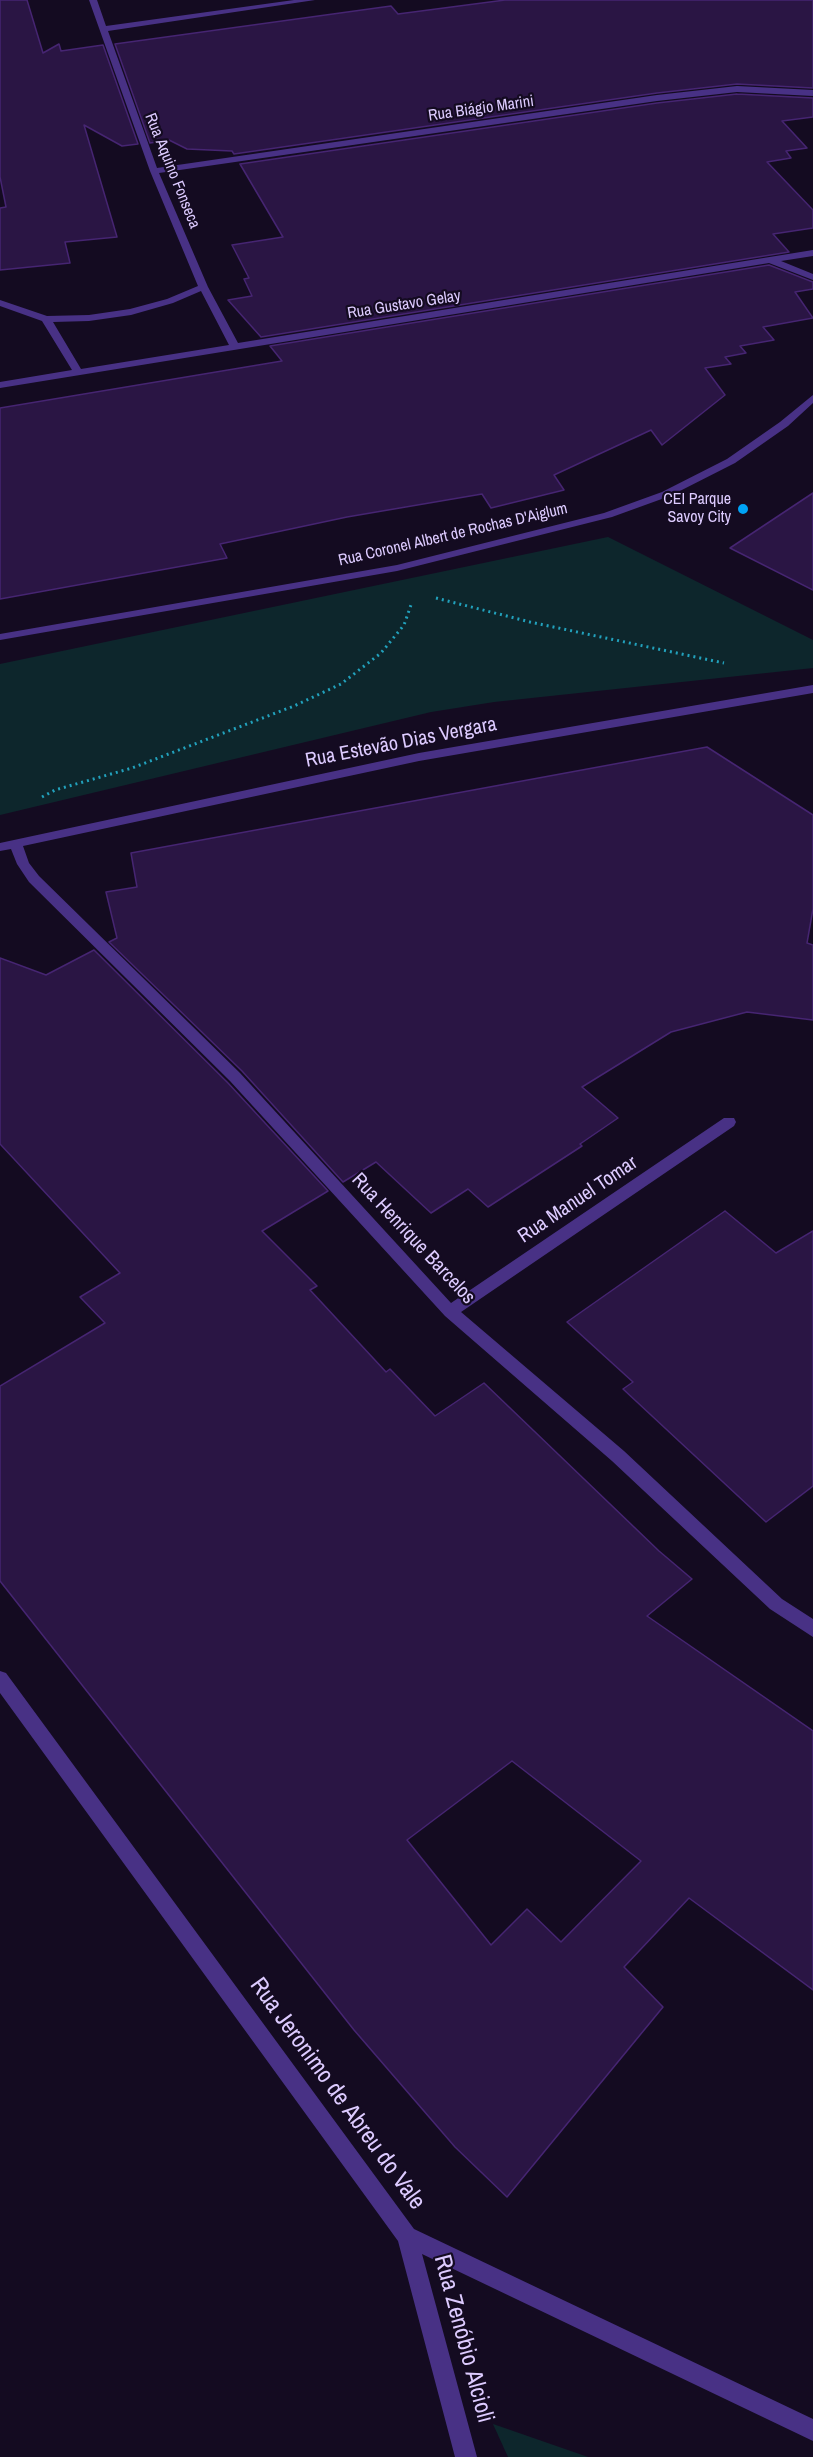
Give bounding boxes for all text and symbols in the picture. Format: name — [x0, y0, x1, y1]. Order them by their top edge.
street label: Rua Biágio Marini — [427, 92, 535, 126]
street label: Rua Aquino Fonseca — [140, 111, 204, 231]
street label: Rua Gustavo Gelay — [346, 287, 462, 323]
place label: CEI Parque Savoy City — [663, 490, 731, 528]
street label: Rua Coronel Albert de Rochas D'Aiglum — [337, 499, 569, 571]
marker: CEI Parque Savoy City — [736, 502, 750, 516]
street label: Rua Estevão Dias Vergara — [303, 713, 499, 773]
street label: Rua Manuel Tomar — [514, 1151, 642, 1249]
street label: Rua Henrique Barcelos — [346, 1168, 480, 1310]
street label: Rua Jeronimo de Abreu do Vale — [243, 1972, 431, 2216]
street label: Rua Zenóbio Alcioli — [427, 2252, 499, 2426]

